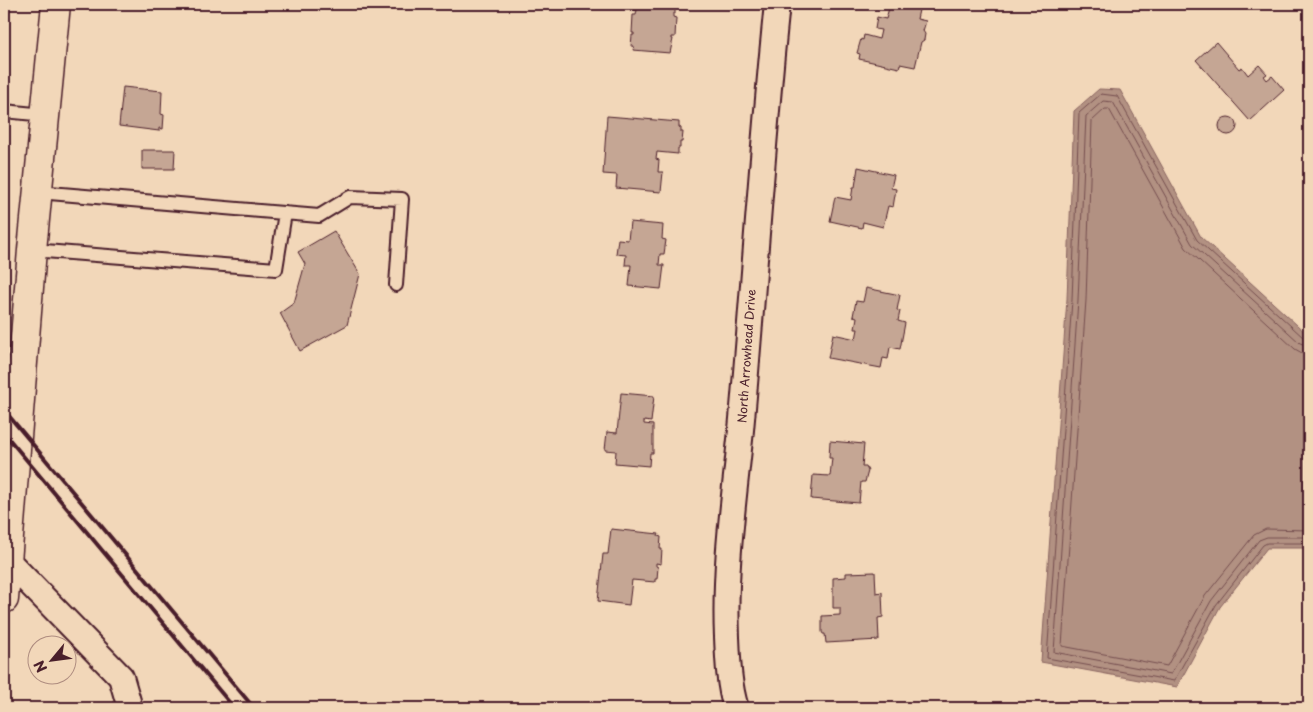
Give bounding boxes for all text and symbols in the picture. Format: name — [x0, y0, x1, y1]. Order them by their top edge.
street label: North Arrowhead Drive — [732, 288, 760, 423]
north arrow — [28, 634, 78, 684]
text: N — [28, 657, 52, 676]

